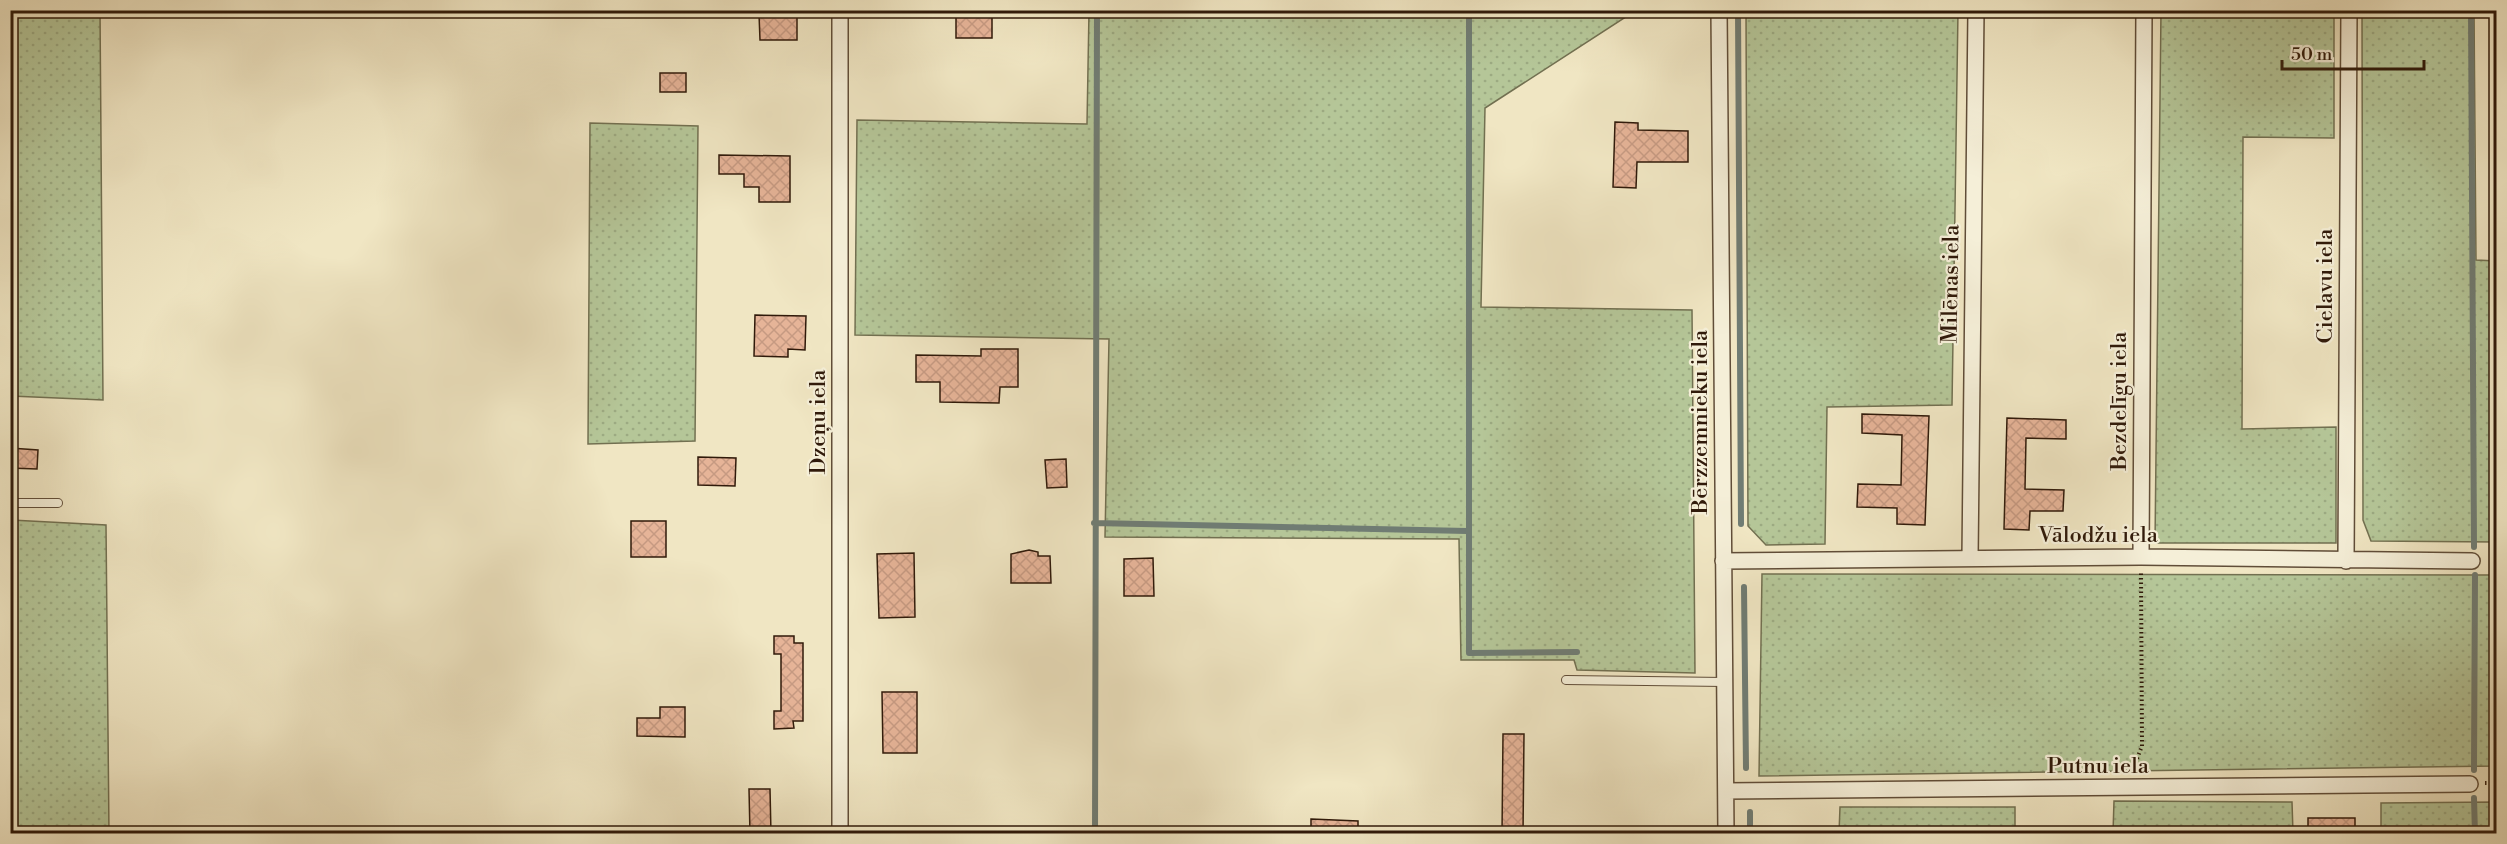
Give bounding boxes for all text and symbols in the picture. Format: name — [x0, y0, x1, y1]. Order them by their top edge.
scale bar — [2282, 33, 2424, 71]
text: 50 m — [2291, 43, 2333, 66]
street label: Milēnas iela — [1936, 224, 1966, 344]
street label: Cielavu iela — [2312, 228, 2339, 344]
street label: Bērzzemnieku iela — [1687, 329, 1714, 515]
street label: Bezdelīgu iela — [2106, 331, 2133, 472]
street label: Dzeņu iela — [805, 369, 832, 474]
street label: Vālodžu iela — [2037, 522, 2159, 549]
street label: Putnu iela — [2047, 753, 2150, 780]

